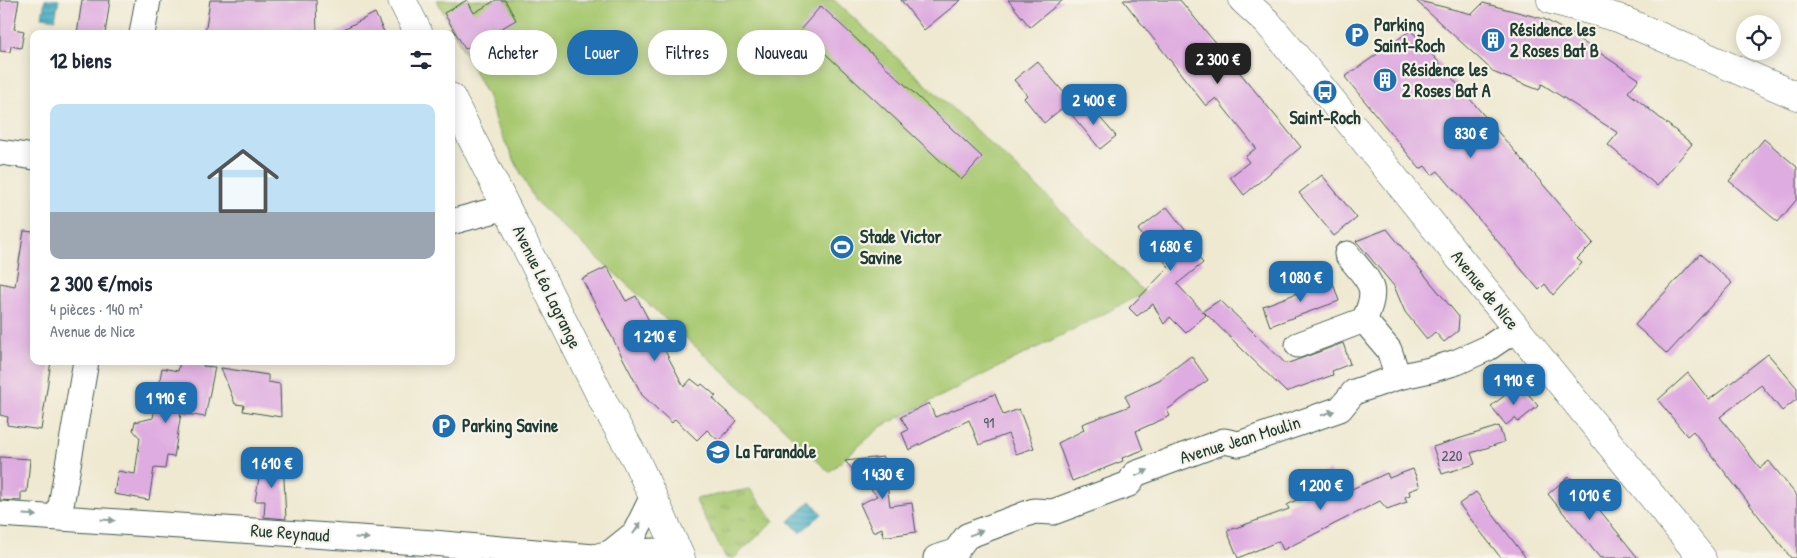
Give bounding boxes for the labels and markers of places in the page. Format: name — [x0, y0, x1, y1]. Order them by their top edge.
place label: Parking Saint-Roch — [1374, 12, 1445, 58]
place label: Résidence les 2 Roses Bat B — [1510, 17, 1599, 63]
parking icon: Parking Saint-Roch — [1344, 22, 1370, 48]
building icon: Résidence les 2 Roses Bat B — [1480, 27, 1506, 53]
pin: 2 300 € — [1172, 42, 1264, 85]
place label: Résidence les 2 Roses Bat A — [1402, 57, 1491, 103]
building icon: Résidence les 2 Roses Bat A — [1372, 67, 1398, 93]
bus stop icon: Saint-Roch — [1312, 79, 1338, 105]
pin: 2 400 € — [1048, 84, 1140, 126]
place label: Saint-Roch — [1290, 105, 1361, 130]
pin: 830 € — [1436, 116, 1506, 159]
place label: Stade Victor Savine — [860, 224, 941, 270]
pin: 1 680 € — [1125, 230, 1217, 272]
sports icon: Stade Victor Savine — [829, 234, 855, 260]
pin: 1 080 € — [1255, 260, 1347, 303]
pin: 1 210 € — [609, 320, 701, 362]
pin: 1 910 € — [1468, 364, 1560, 406]
pin: 1 910 € — [120, 382, 212, 424]
parking icon: Parking Savine — [431, 413, 457, 439]
place label: Parking Savine — [462, 413, 559, 439]
school or university icon: La Farandole — [705, 439, 731, 465]
place label: La Farandole — [736, 439, 817, 464]
pin: 1 610 € — [226, 446, 318, 489]
pin: 1 430 € — [837, 458, 929, 500]
pin: 1 200 € — [1275, 468, 1367, 511]
pin: 1 010 € — [1544, 478, 1636, 521]

